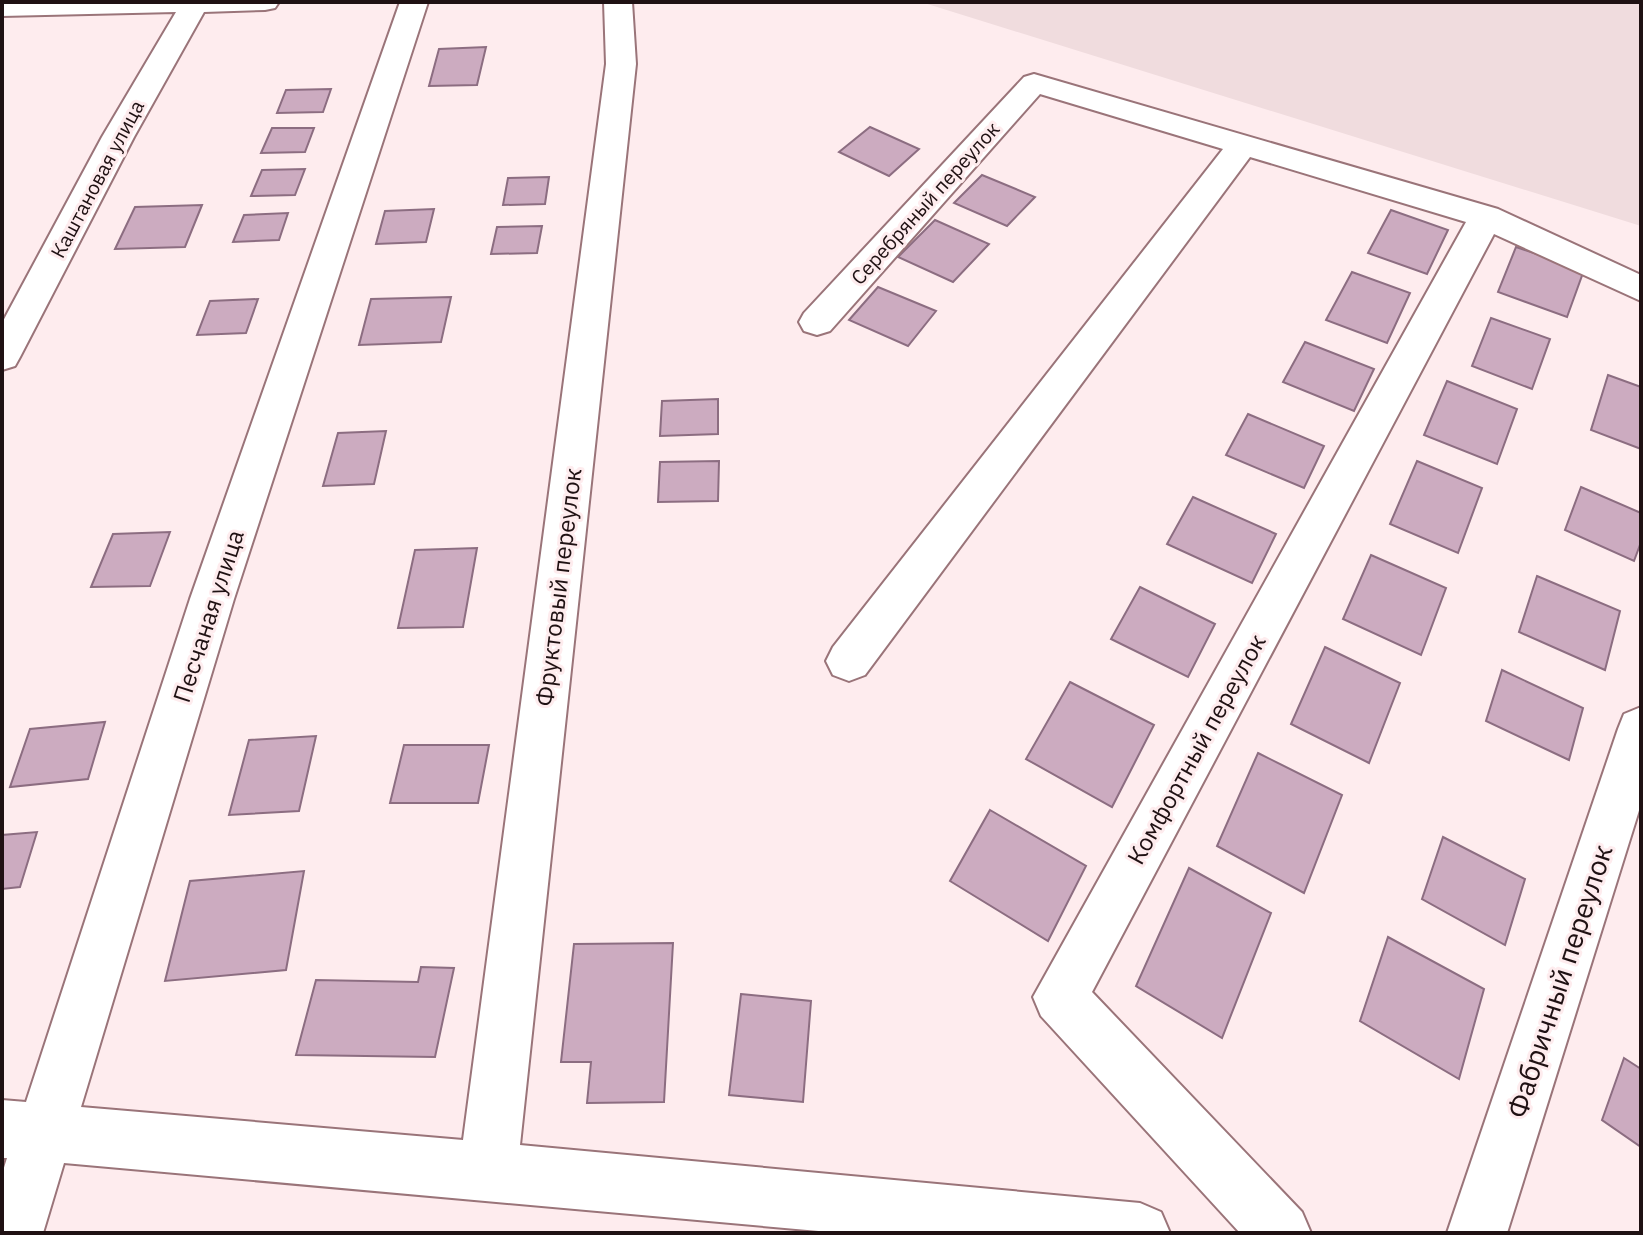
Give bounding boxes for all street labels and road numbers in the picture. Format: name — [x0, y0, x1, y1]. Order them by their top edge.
street label: Каштановая улица — [44, 95, 150, 263]
street label: Серебряный переулок — [845, 116, 1005, 290]
street label: Фруктовый переулок — [527, 466, 589, 708]
street label: Песчаная улица — [165, 526, 251, 706]
street label: Комфортный переулок — [1119, 628, 1273, 870]
street label: Фабричный переулок — [1497, 840, 1621, 1122]

